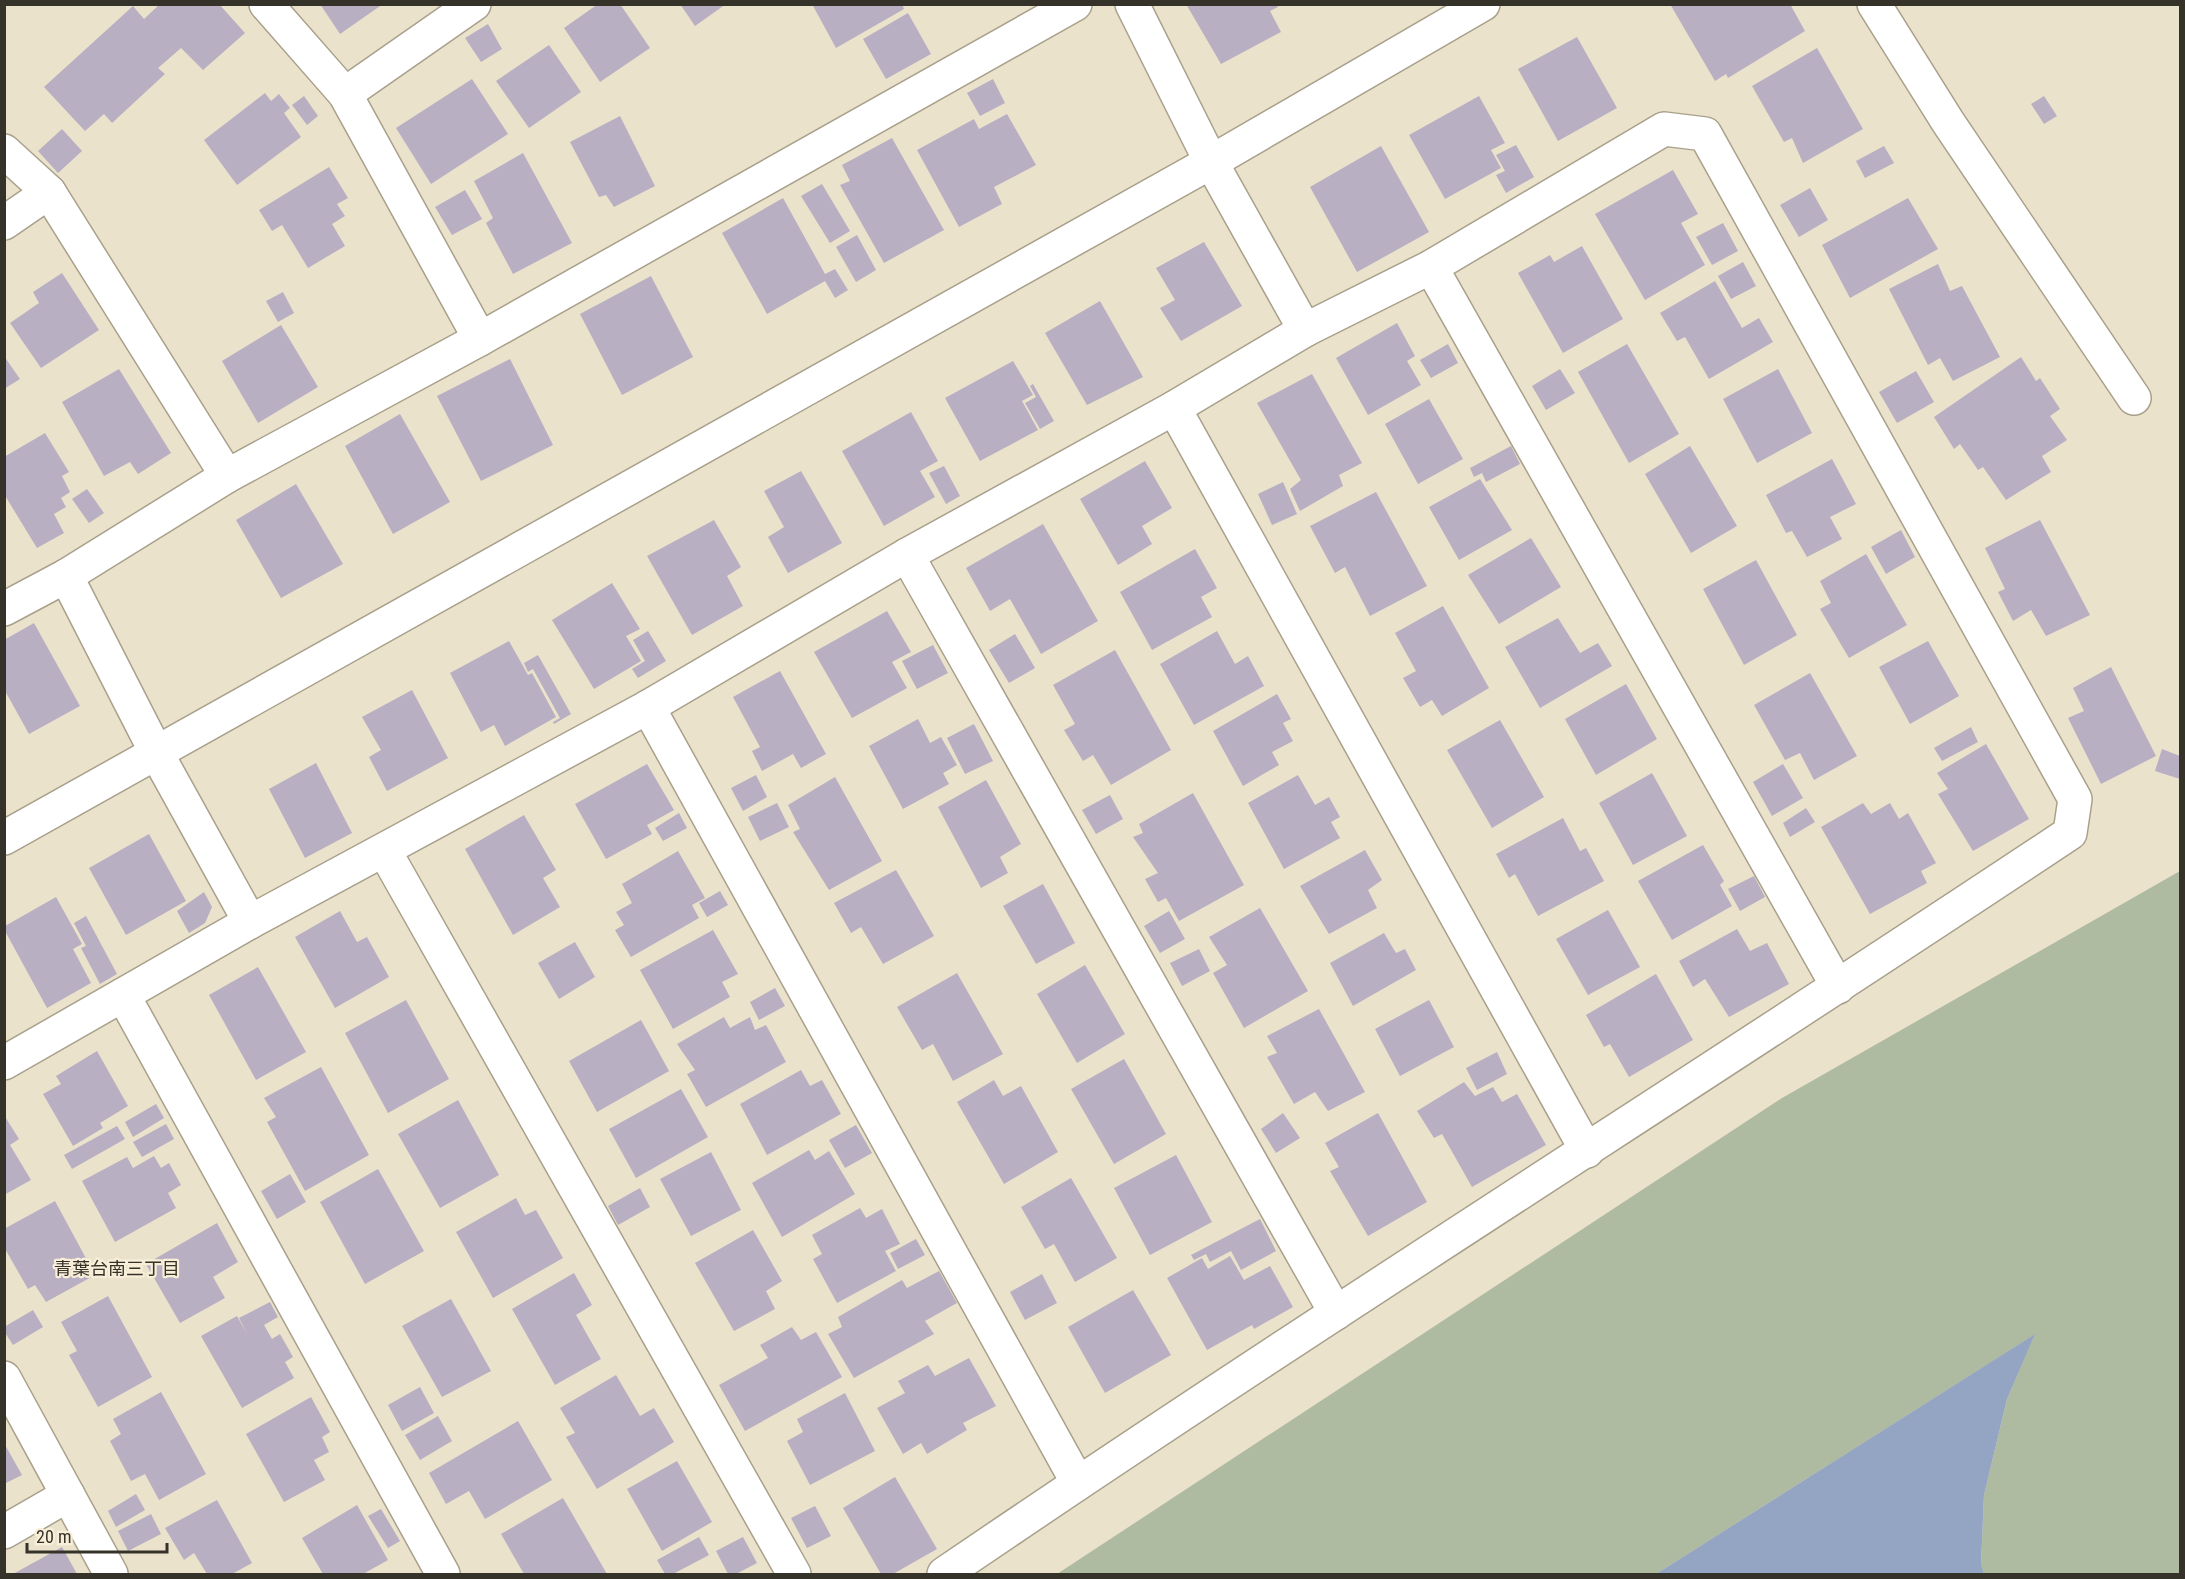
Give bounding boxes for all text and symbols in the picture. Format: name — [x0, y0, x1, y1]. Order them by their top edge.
district label: 青葉台南三丁目 — [54, 1258, 180, 1279]
scale bar — [27, 1516, 166, 1554]
text: 20 m — [36, 1526, 71, 1547]

